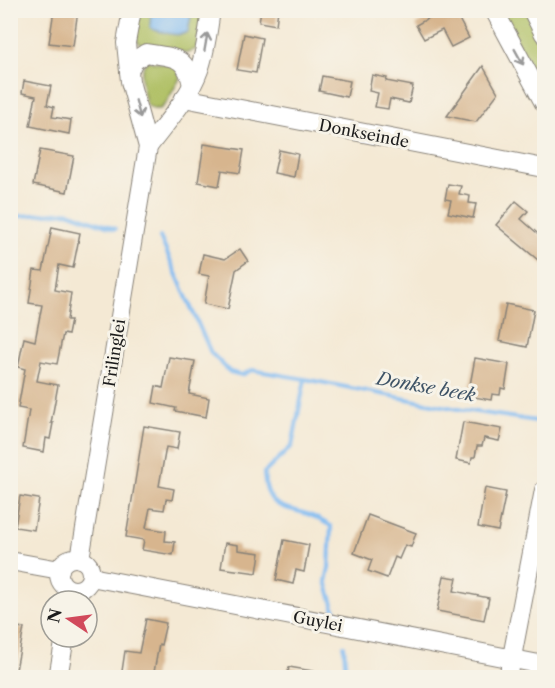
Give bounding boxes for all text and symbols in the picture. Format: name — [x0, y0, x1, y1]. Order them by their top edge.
one-way arrow — [200, 32, 211, 52]
one-way arrow — [513, 48, 525, 65]
one-way arrow — [133, 99, 144, 118]
street label: Donkseinde — [317, 114, 411, 152]
street label: Frilinglei — [99, 317, 129, 388]
water label: Donkse beek — [373, 367, 478, 407]
north arrow — [39, 589, 99, 649]
street label: Guylei — [292, 606, 345, 636]
text: N — [43, 607, 66, 625]

